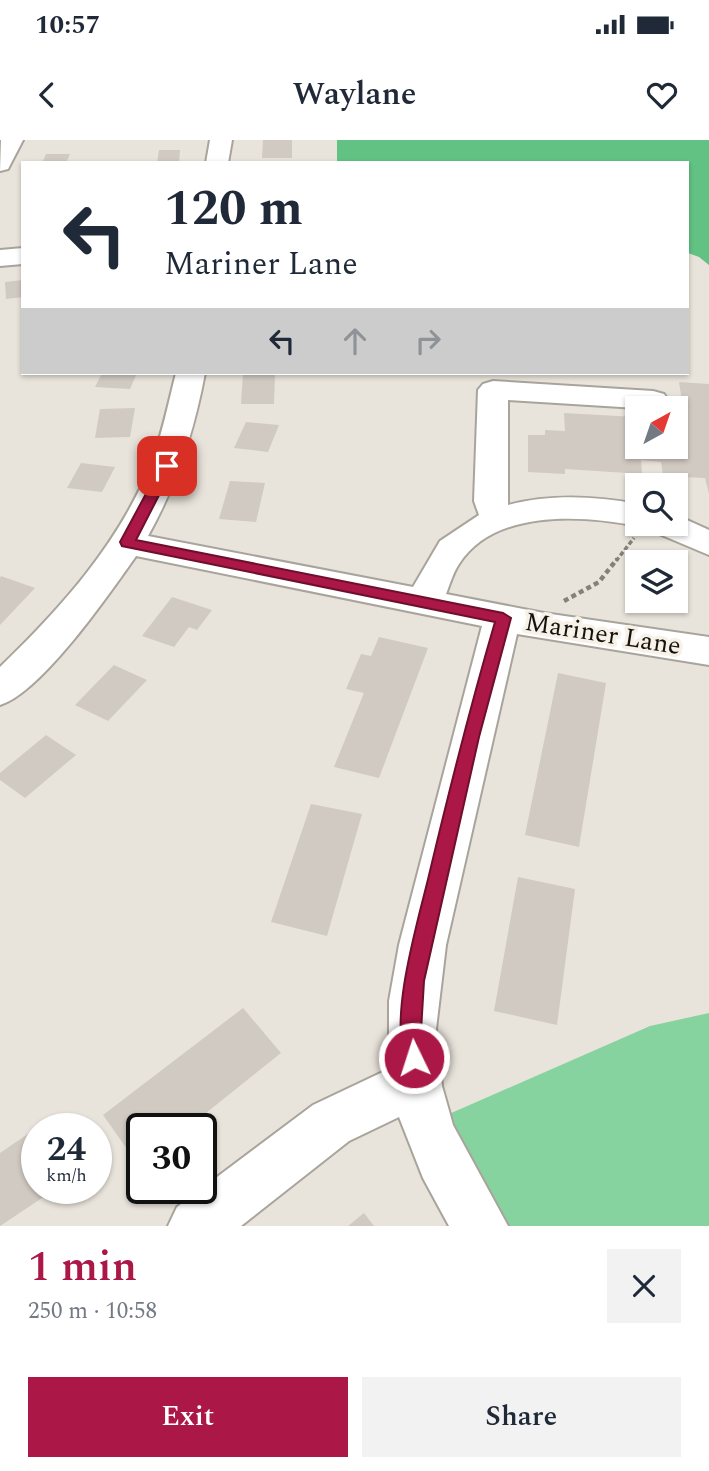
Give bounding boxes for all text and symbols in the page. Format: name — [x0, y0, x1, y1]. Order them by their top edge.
text: 10:57 — [35, 5, 100, 45]
text: Waylane — [292, 70, 417, 119]
icon: back — [28, 76, 66, 114]
icon: heart — [643, 76, 681, 114]
text: 120 m — [164, 172, 303, 247]
icon: left — [49, 189, 140, 280]
text: Mariner Lane — [164, 240, 358, 289]
icon: left — [263, 322, 301, 360]
icon: ahead — [336, 322, 374, 360]
icon: right — [409, 322, 447, 360]
north arrow — [625, 396, 688, 458]
map controls — [625, 396, 688, 613]
pin — [137, 436, 197, 496]
icon: arrive — [148, 447, 186, 485]
button: search — [625, 473, 688, 536]
button: layers — [625, 550, 688, 613]
street label: Mariner Lane — [522, 602, 684, 666]
position arrow — [377, 1021, 451, 1095]
speed limit sign: 30 — [126, 1113, 217, 1204]
text: 24 — [47, 1123, 86, 1176]
text: km/h — [46, 1162, 87, 1189]
text: 1 min — [28, 1236, 137, 1299]
button: close — [607, 1249, 681, 1323]
text: 250 m · 10:58 — [28, 1294, 157, 1329]
button: Exit — [28, 1377, 348, 1457]
button: Share — [362, 1377, 681, 1457]

